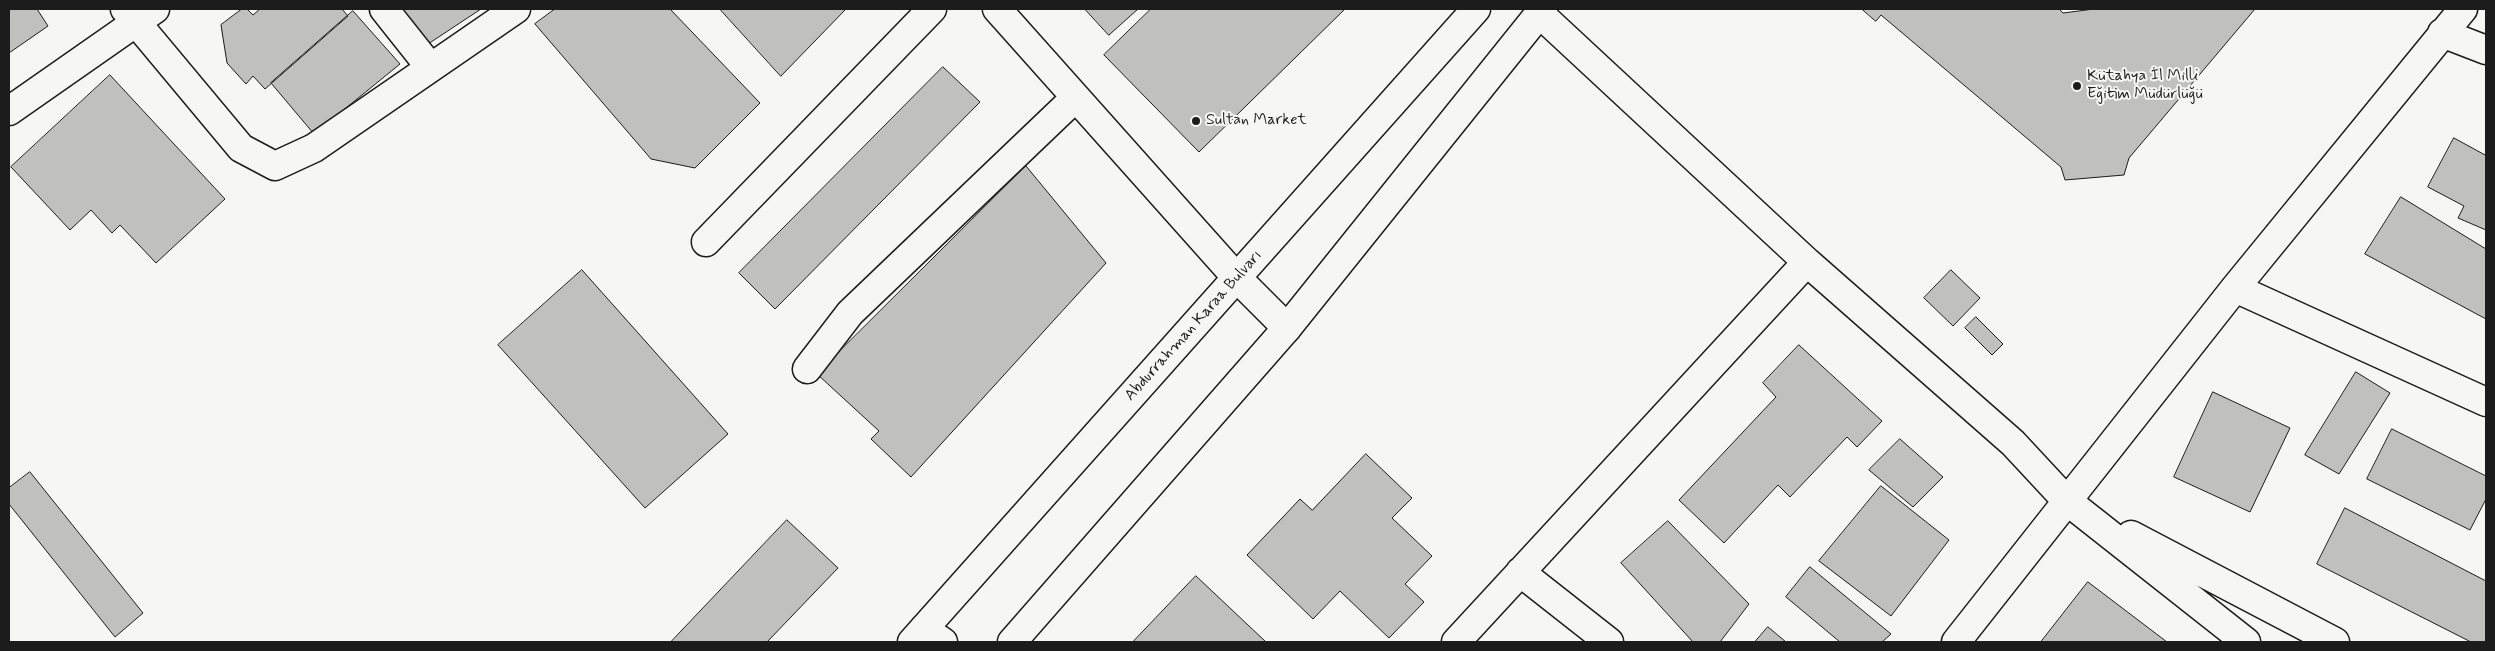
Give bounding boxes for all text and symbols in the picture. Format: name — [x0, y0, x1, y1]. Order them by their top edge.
place label: Kütahya İl Milli Eğitim Müdürlüğü — [2087, 67, 2203, 105]
marker: Kütahya İl Milli Eğitim Müdürlüğü — [2071, 80, 2083, 92]
place label: Sultan Market — [1206, 111, 1307, 131]
marker: Sultan Market — [1190, 115, 1202, 127]
street label: Abdurrahman Karaa Bulvarı — [1121, 247, 1267, 405]

